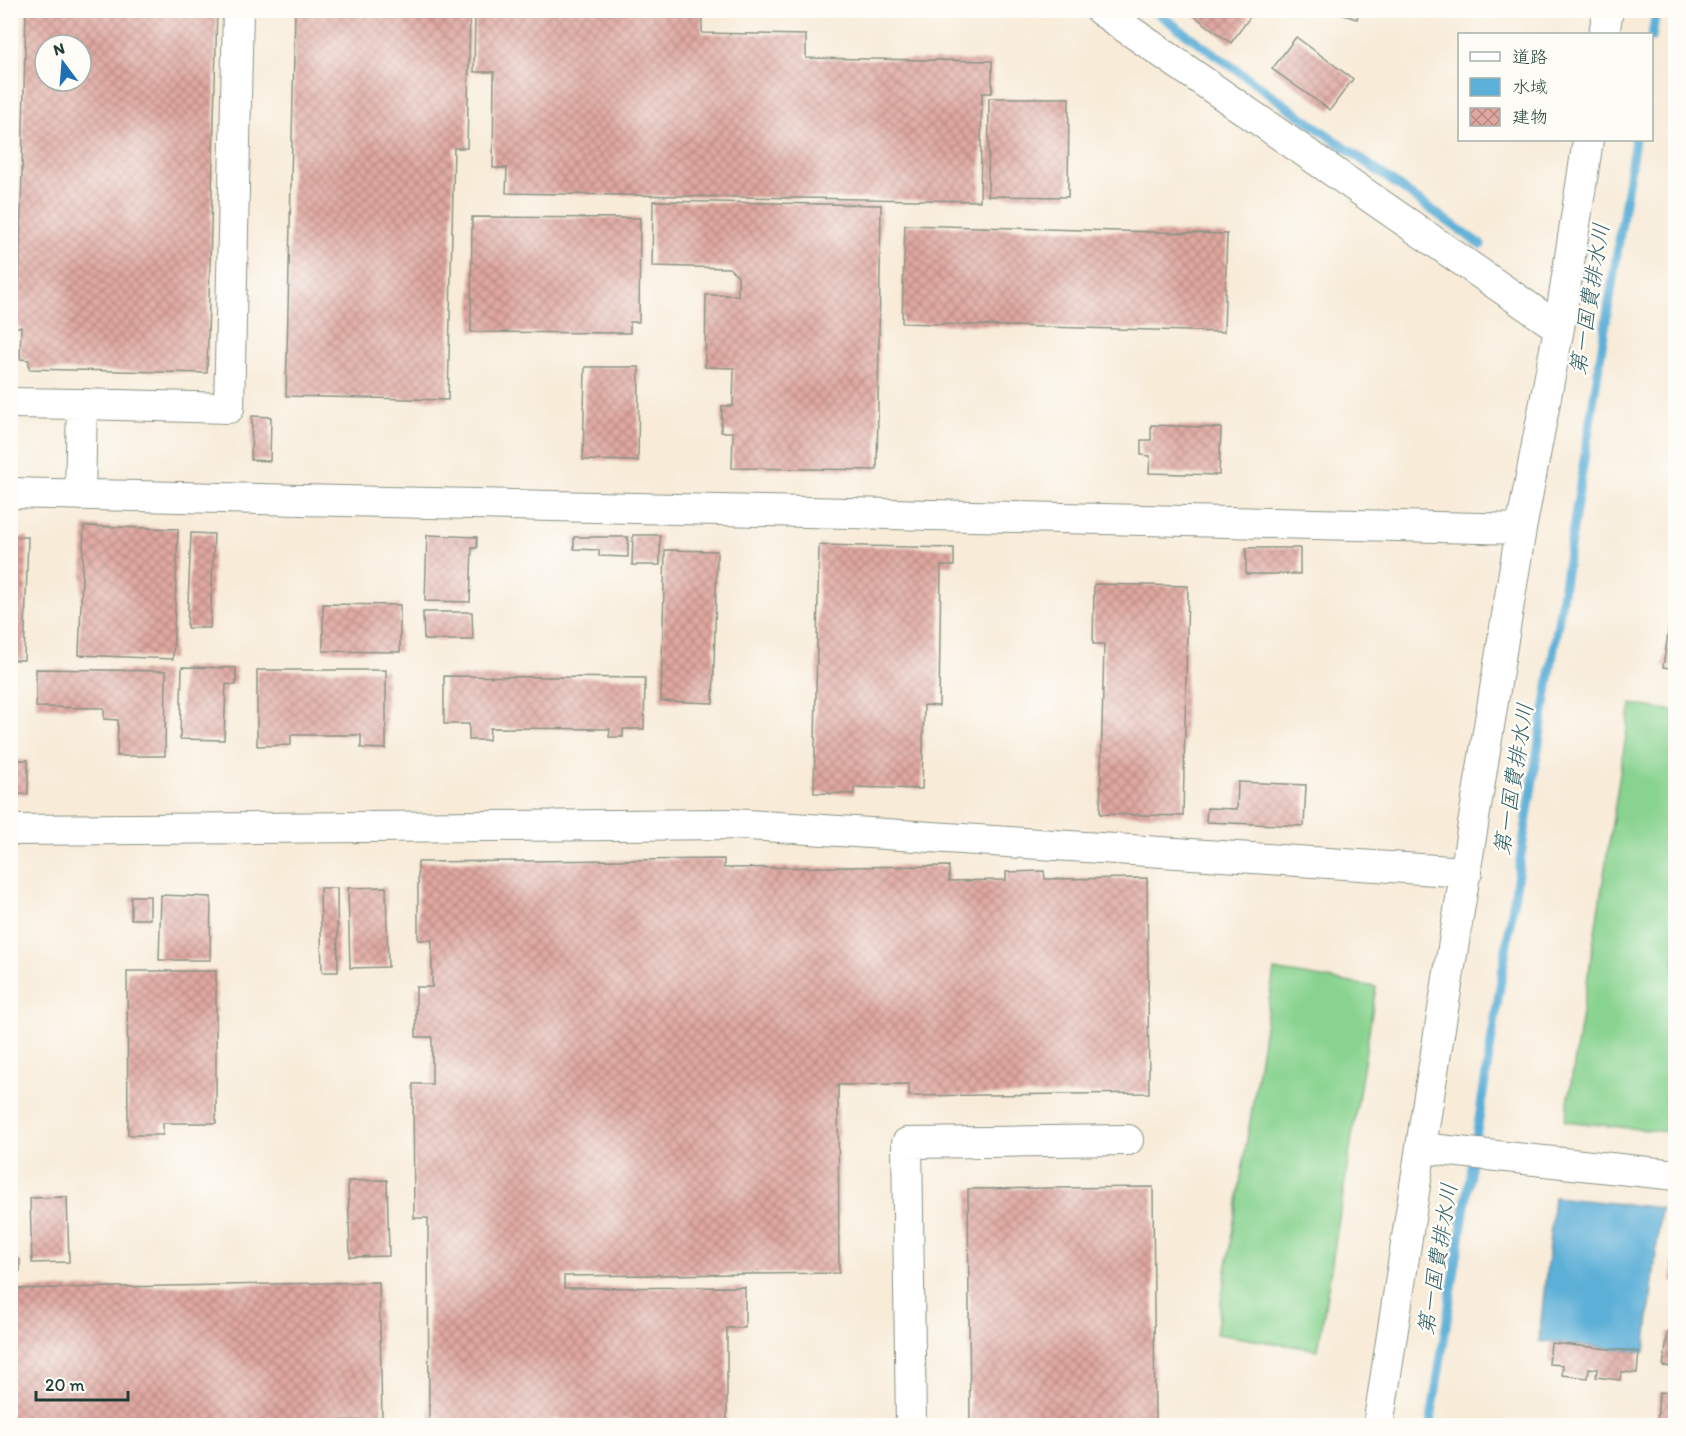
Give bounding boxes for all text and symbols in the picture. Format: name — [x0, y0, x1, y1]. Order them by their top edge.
north arrow — [33, 33, 93, 93]
legend — [1458, 33, 1653, 141]
text: N — [51, 38, 67, 60]
text: 道路 — [1512, 46, 1548, 68]
text: 水域 — [1512, 76, 1548, 98]
text: 建物 — [1512, 106, 1548, 128]
water label: 第一国費排水川 — [1564, 221, 1615, 377]
water label: 第一国費排水川 — [1488, 701, 1539, 857]
water label: 第一国費排水川 — [1412, 1181, 1463, 1337]
scale bar — [36, 1364, 128, 1402]
text: 20 m — [45, 1374, 85, 1396]

